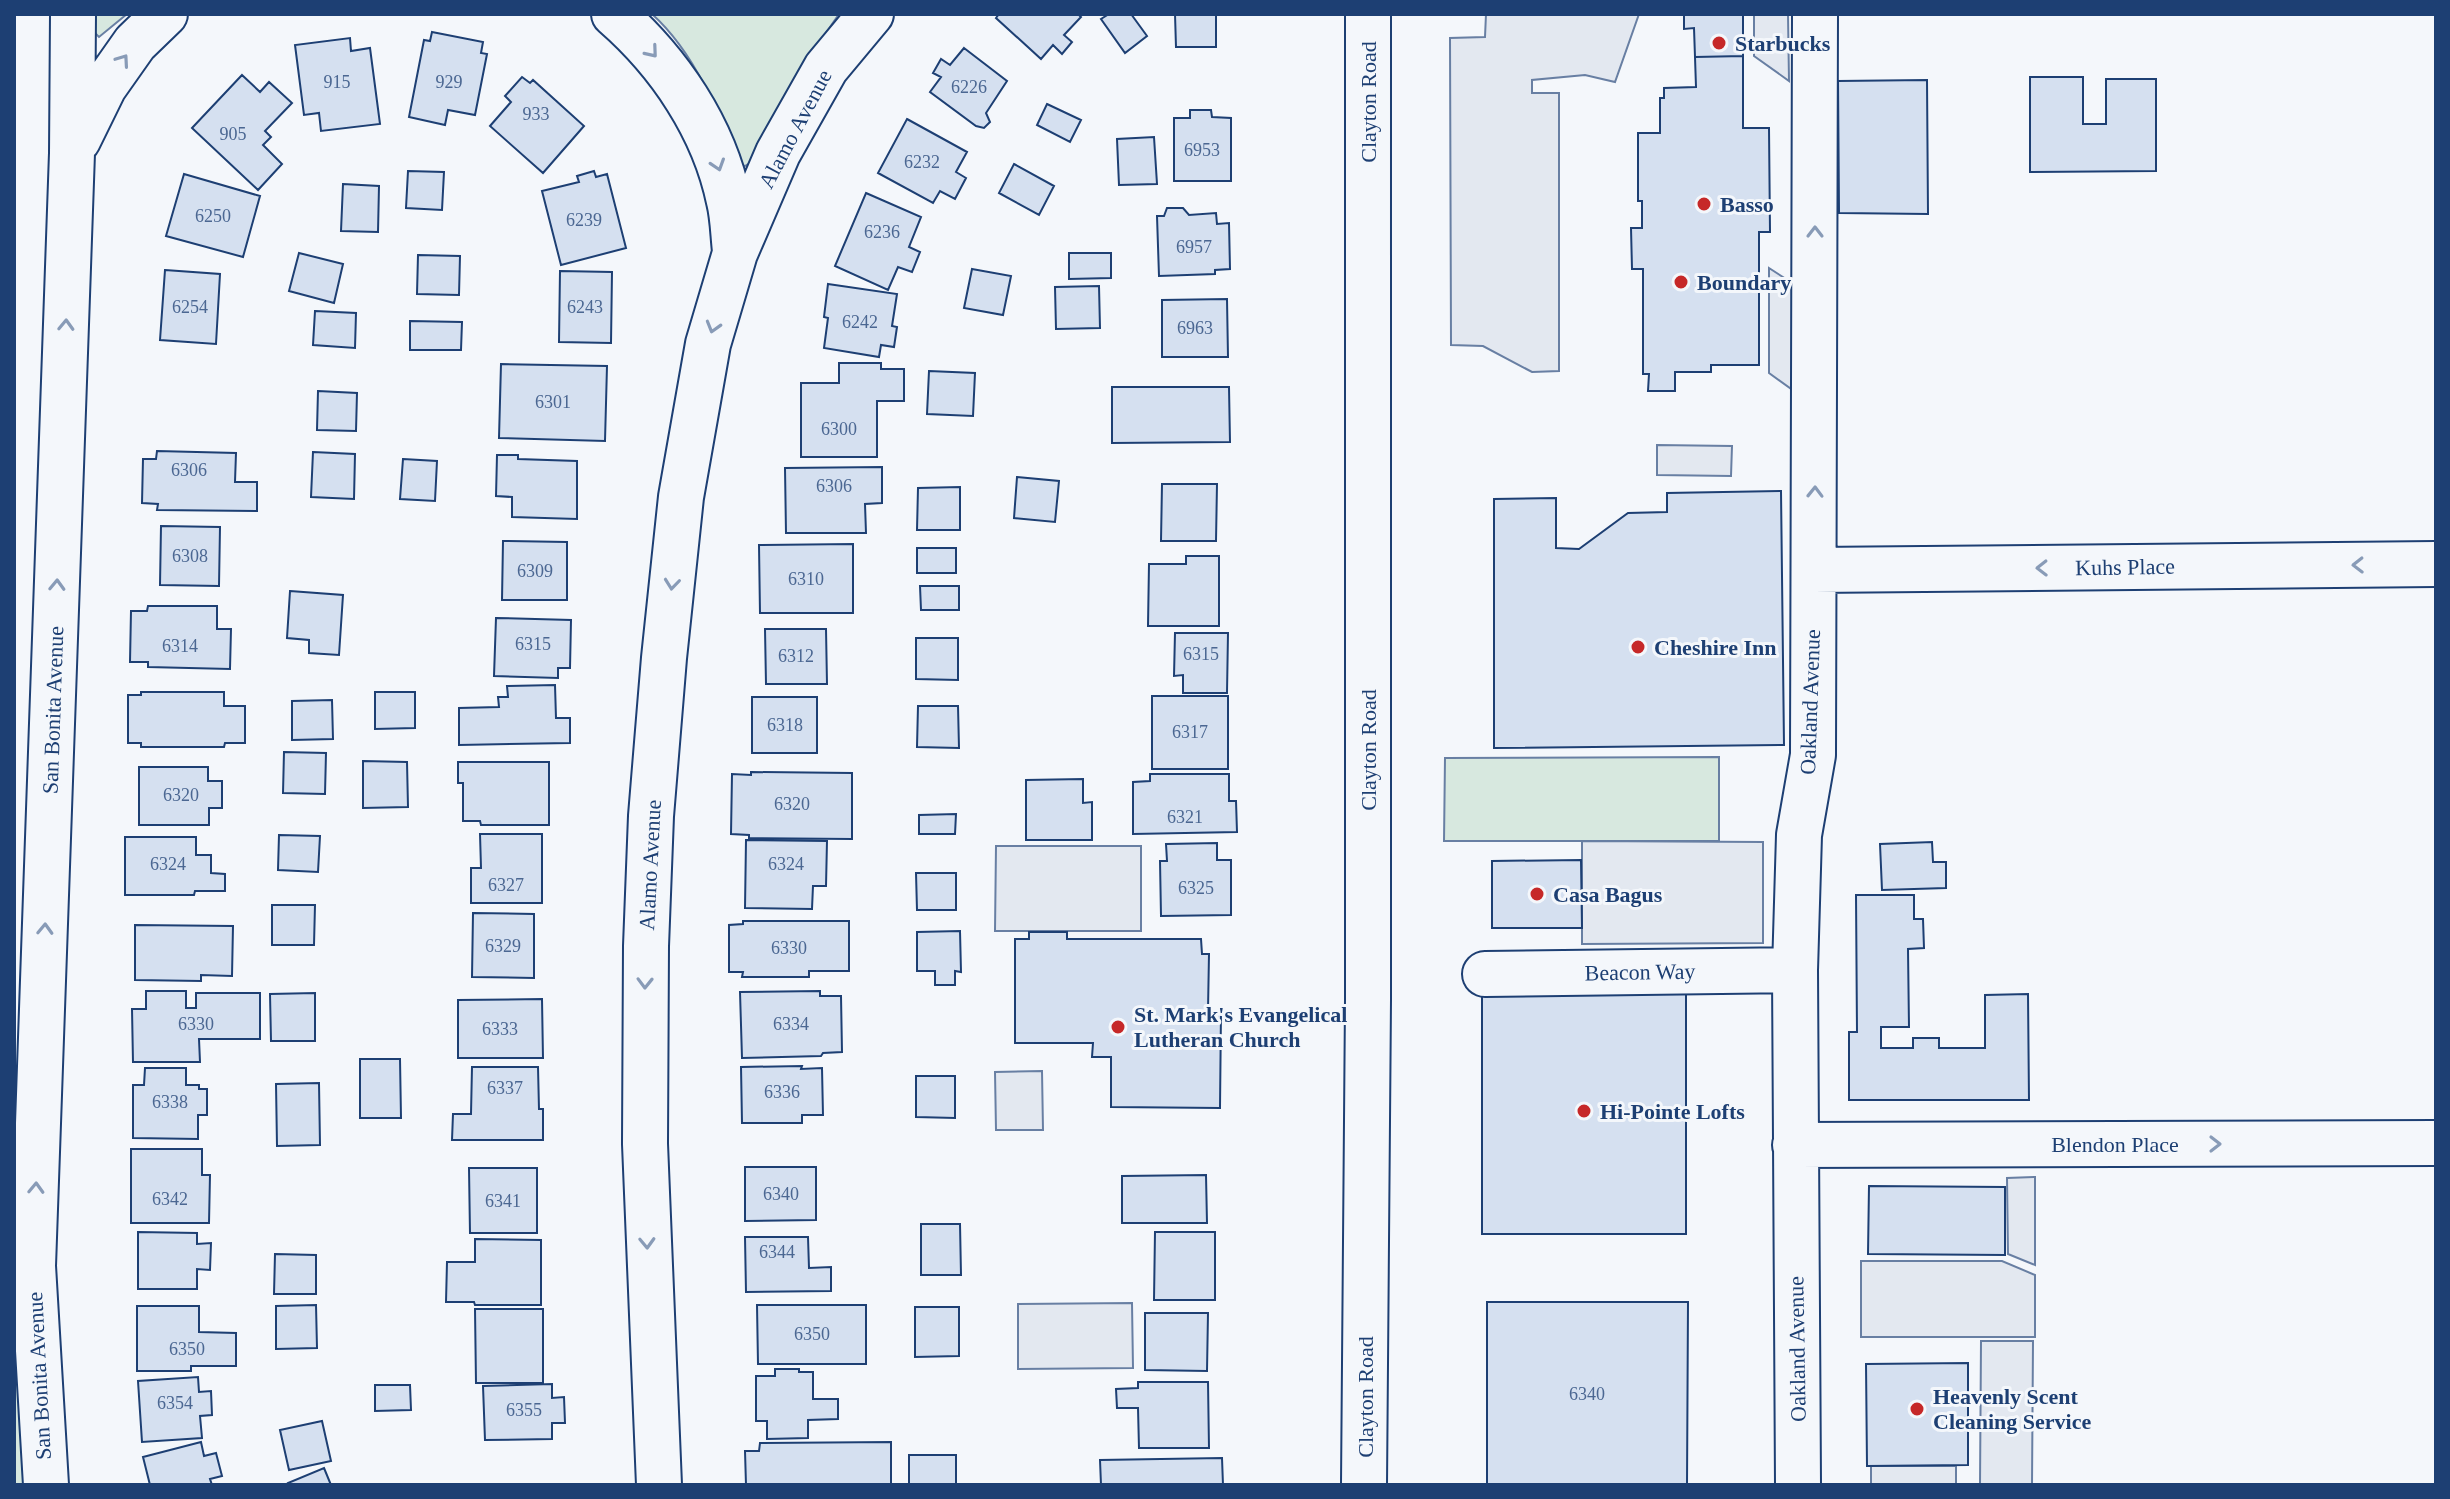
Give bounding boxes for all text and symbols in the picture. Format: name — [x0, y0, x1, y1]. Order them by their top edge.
place label: Starbucks — [1735, 31, 1831, 56]
marker: Starbucks — [1710, 34, 1728, 52]
street label: Clayton Road — [1356, 41, 1381, 163]
one-way arrow — [643, 43, 657, 58]
one-way arrow — [113, 55, 128, 69]
street label: Alamo Avenue — [753, 65, 837, 193]
house number: 915 — [324, 72, 351, 92]
house number: 929 — [436, 72, 463, 92]
house number: 6226 — [951, 77, 987, 97]
house number: 933 — [523, 104, 550, 124]
house number: 905 — [220, 124, 247, 144]
house number: 6953 — [1184, 140, 1220, 160]
house number: 6232 — [904, 152, 940, 172]
one-way arrow — [709, 158, 725, 172]
place label: Basso — [1720, 192, 1774, 217]
marker: Basso — [1695, 195, 1713, 213]
house number: 6250 — [195, 206, 231, 226]
house number: 6239 — [566, 210, 602, 230]
house number: 6236 — [864, 222, 900, 242]
one-way arrow — [1806, 225, 1824, 238]
house number: 6957 — [1176, 237, 1212, 257]
place label: Boundary — [1697, 270, 1791, 295]
marker: Boundary — [1672, 273, 1690, 291]
house number: 6254 — [172, 297, 208, 317]
house number: 6243 — [567, 297, 603, 317]
house number: 6242 — [842, 312, 878, 332]
one-way arrow — [57, 318, 75, 331]
house number: 6963 — [1177, 318, 1213, 338]
one-way arrow — [706, 320, 722, 334]
house number: 6301 — [535, 392, 571, 412]
house number: 6300 — [821, 419, 857, 439]
house number: 6306 — [171, 460, 207, 480]
house number: 6306 — [816, 476, 852, 496]
one-way arrow — [1806, 485, 1823, 498]
house number: 6308 — [172, 546, 208, 566]
street label: Kuhs Place — [2075, 554, 2175, 580]
one-way arrow — [2351, 556, 2364, 574]
one-way arrow — [2035, 559, 2048, 577]
house number: 6309 — [517, 561, 553, 581]
house number: 6310 — [788, 569, 824, 589]
one-way arrow — [48, 578, 65, 591]
one-way arrow — [663, 578, 680, 591]
street label: San Bonita Avenue — [38, 625, 68, 795]
street label: Oakland Avenue — [1795, 629, 1825, 775]
house number: 6315 — [515, 634, 551, 654]
place label: Cheshire Inn — [1654, 635, 1776, 660]
house number: 6314 — [162, 636, 198, 656]
marker: Cheshire Inn — [1629, 638, 1647, 656]
house number: 6315 — [1183, 644, 1219, 664]
house number: 6312 — [778, 646, 814, 666]
street label: Clayton Road — [1356, 689, 1381, 811]
house number: 6318 — [767, 715, 803, 735]
house number: 6317 — [1172, 722, 1208, 742]
house number: 6320 — [163, 785, 199, 805]
house number: 6320 — [774, 794, 810, 814]
street label: Alamo Avenue — [634, 799, 666, 931]
house number: 6321 — [1167, 807, 1203, 827]
house number: 6324 — [150, 854, 186, 874]
house number: 6324 — [768, 854, 804, 874]
house number: 6327 — [488, 875, 524, 895]
house number: 6325 — [1178, 878, 1214, 898]
place label: Casa Bagus — [1553, 882, 1663, 907]
marker: Casa Bagus — [1528, 885, 1546, 903]
one-way arrow — [36, 922, 53, 935]
house number: 6329 — [485, 936, 521, 956]
house number: 6330 — [771, 938, 807, 958]
street label: Beacon Way — [1584, 959, 1696, 985]
one-way arrow — [637, 977, 654, 990]
place label: St. Mark's Evangelical Lutheran Church — [1134, 1002, 1347, 1052]
house number: 6330 — [178, 1014, 214, 1034]
house number: 6334 — [773, 1014, 809, 1034]
marker: St. Mark's Evangelical Lutheran Church — [1109, 1018, 1127, 1036]
house number: 6333 — [482, 1019, 518, 1039]
house number: 6337 — [487, 1078, 523, 1098]
house number: 6336 — [764, 1082, 800, 1102]
house number: 6338 — [152, 1092, 188, 1112]
place label: Hi-Pointe Lofts — [1600, 1099, 1745, 1124]
marker: Hi-Pointe Lofts — [1575, 1102, 1593, 1120]
street label: Blendon Place — [2051, 1132, 2179, 1157]
one-way arrow — [2209, 1135, 2222, 1153]
one-way arrow — [27, 1181, 44, 1194]
house number: 6340 — [763, 1184, 799, 1204]
house number: 6342 — [152, 1189, 188, 1209]
house number: 6341 — [485, 1191, 521, 1211]
one-way arrow — [639, 1237, 656, 1250]
house number: 6344 — [759, 1242, 795, 1262]
street label: Oakland Avenue — [1783, 1276, 1811, 1422]
street label: San Bonita Avenue — [22, 1291, 56, 1461]
house number: 6350 — [794, 1324, 830, 1344]
street label: Clayton Road — [1353, 1336, 1378, 1458]
house number: 6350 — [169, 1339, 205, 1359]
house number: 6340 — [1569, 1384, 1605, 1404]
place label: Heavenly Scent Cleaning Service — [1933, 1384, 2091, 1434]
house number: 6354 — [157, 1393, 193, 1413]
house number: 6355 — [506, 1400, 542, 1420]
marker: Heavenly Scent Cleaning Service — [1908, 1400, 1926, 1418]

